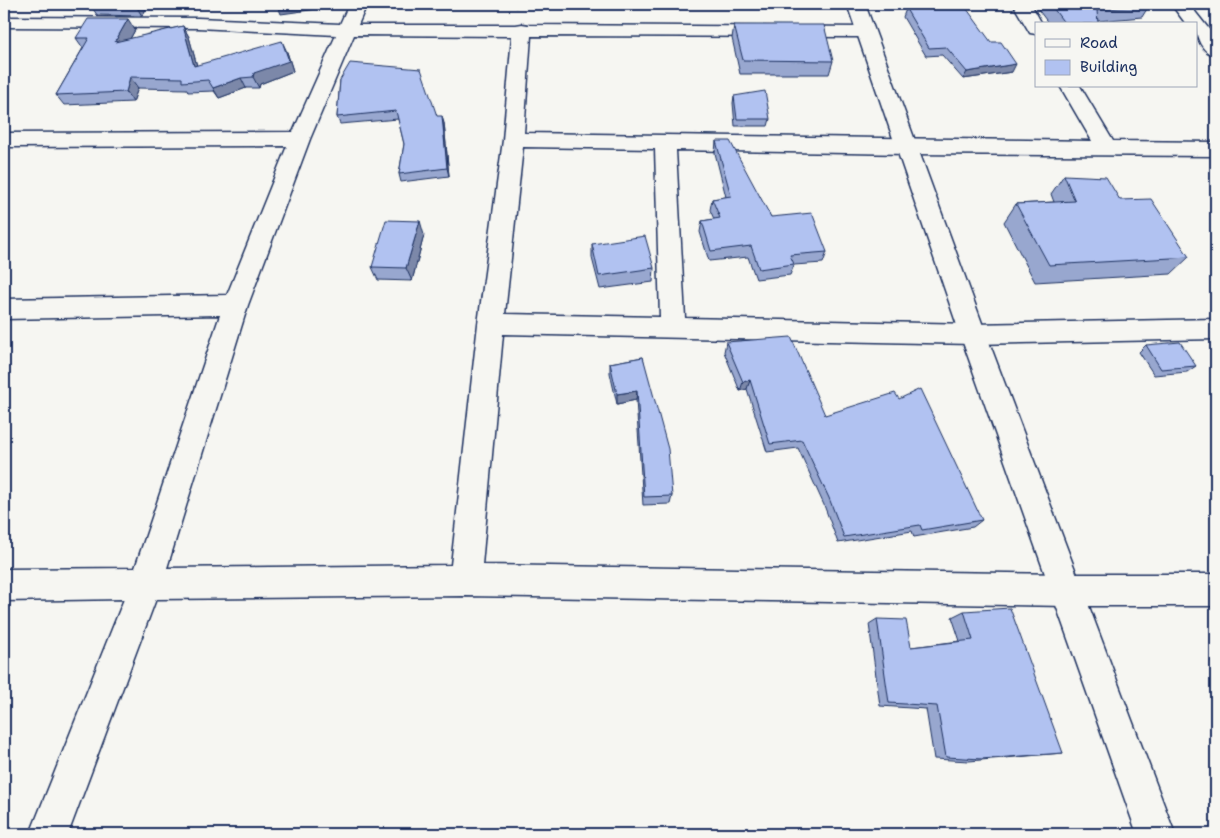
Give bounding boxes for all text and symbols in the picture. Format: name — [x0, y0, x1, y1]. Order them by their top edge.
legend — [1035, 22, 1198, 88]
text: Road — [1080, 33, 1118, 53]
text: Building — [1080, 57, 1137, 77]

